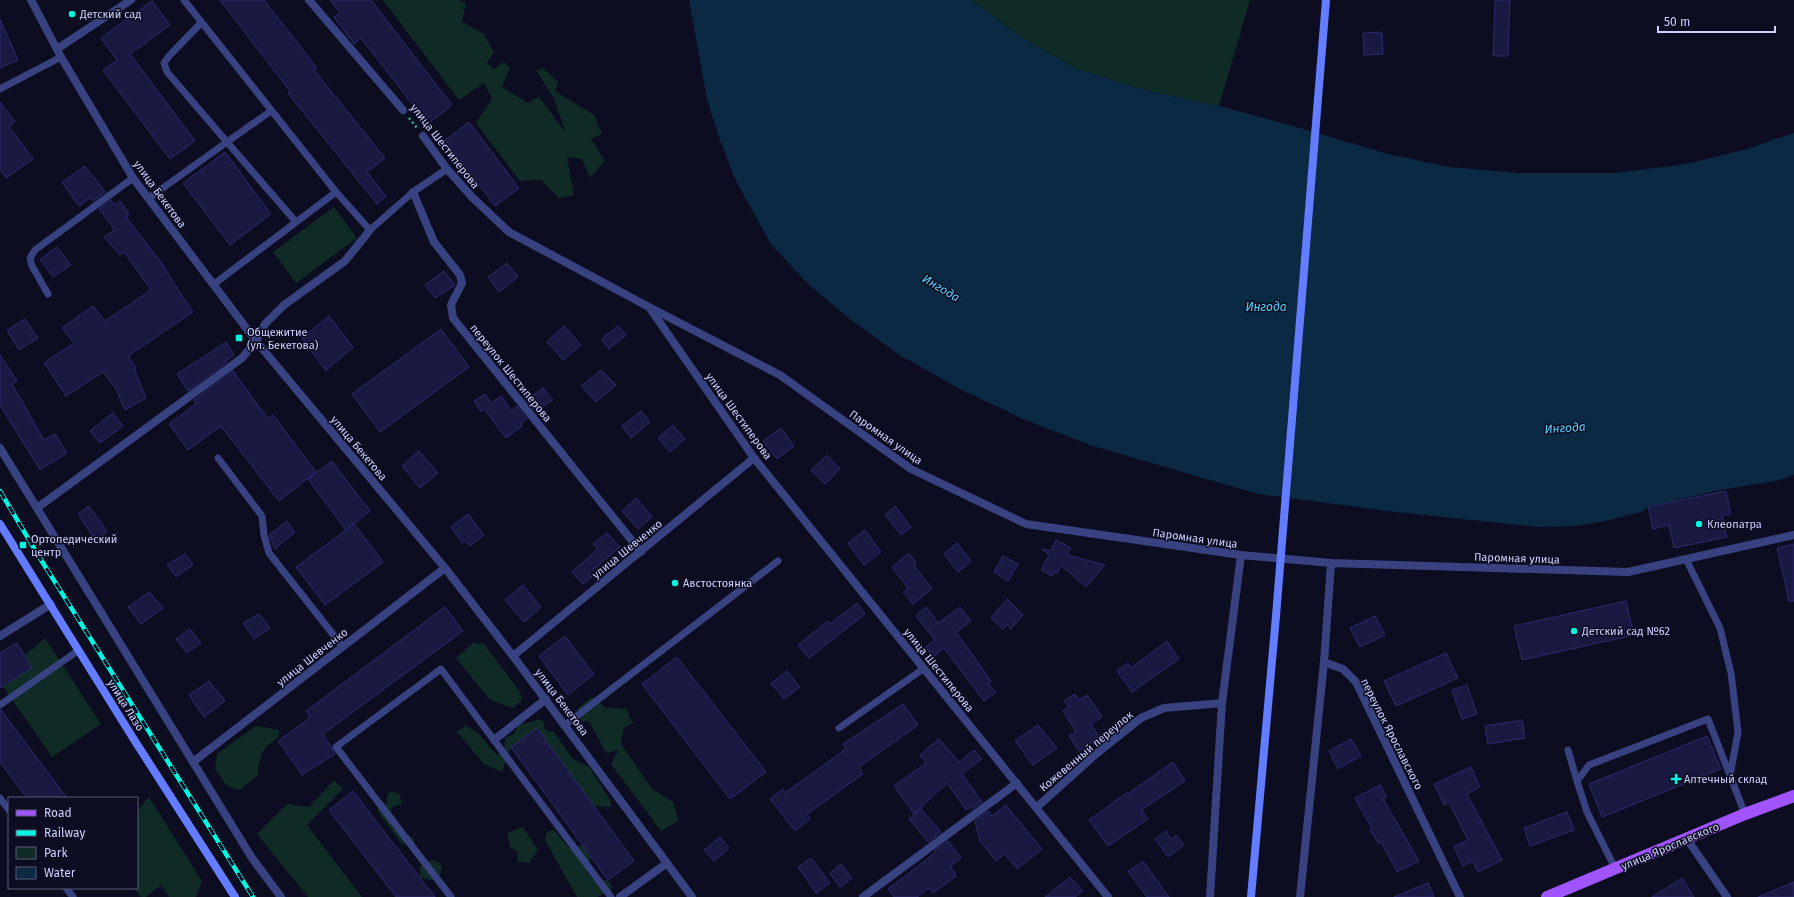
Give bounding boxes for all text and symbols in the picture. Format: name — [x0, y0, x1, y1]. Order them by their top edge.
place label: Детский сад — [79, 8, 141, 21]
scale bar — [1658, 8, 1775, 34]
marker: Детский сад — [67, 9, 77, 19]
text: 50 m — [1664, 15, 1690, 29]
street label: улица Шестиперова — [407, 101, 482, 191]
street label: улица Бекетова — [131, 158, 189, 231]
water label: Ингода — [920, 271, 962, 305]
water label: Ингода — [1245, 300, 1287, 314]
street label: переулок Шестиперова — [467, 322, 554, 425]
place label: Общежитие (ул. Бекетова) — [247, 326, 319, 352]
marker: Общежитие (ул. Бекетова) — [234, 333, 244, 343]
street label: улица Шестиперова — [703, 370, 774, 462]
street label: Паромная улица — [847, 407, 925, 467]
street label: улица Бекетова — [328, 413, 389, 483]
water label: Ингода — [1544, 420, 1586, 436]
street label: улица Шевченко — [590, 517, 665, 582]
place label: Клеопатра — [1707, 518, 1762, 531]
marker: Клеопатра — [1694, 519, 1704, 529]
street label: Паромная улица — [1151, 526, 1238, 551]
place label: Ортопедический центр — [31, 533, 117, 559]
marker: Ортопедический центр — [18, 540, 28, 550]
street label: Паромная улица — [1474, 551, 1560, 566]
place label: Австостоянка — [683, 577, 752, 590]
marker: Австостоянка — [670, 578, 680, 588]
place label: Детский сад №62 — [1581, 625, 1670, 638]
street label: улица Шевченко — [274, 626, 350, 689]
street label: улица Шестиперова — [901, 626, 976, 715]
marker: Детский сад №62 — [1569, 626, 1579, 636]
street label: улица Бекетова — [532, 666, 591, 738]
street label: переулок Ярославского — [1358, 676, 1425, 792]
street label: улица Лазо — [105, 677, 147, 734]
street label: Кожевенный переулок — [1037, 708, 1136, 794]
place label: Аптечный склад — [1684, 773, 1767, 786]
marker: Аптечный склад — [1671, 774, 1681, 784]
legend — [8, 797, 138, 889]
text: Road — [44, 806, 72, 820]
street label: улица Ярославского — [1619, 820, 1721, 873]
text: Railway — [44, 826, 85, 840]
text: Park — [44, 846, 68, 860]
text: Water — [44, 866, 76, 880]

